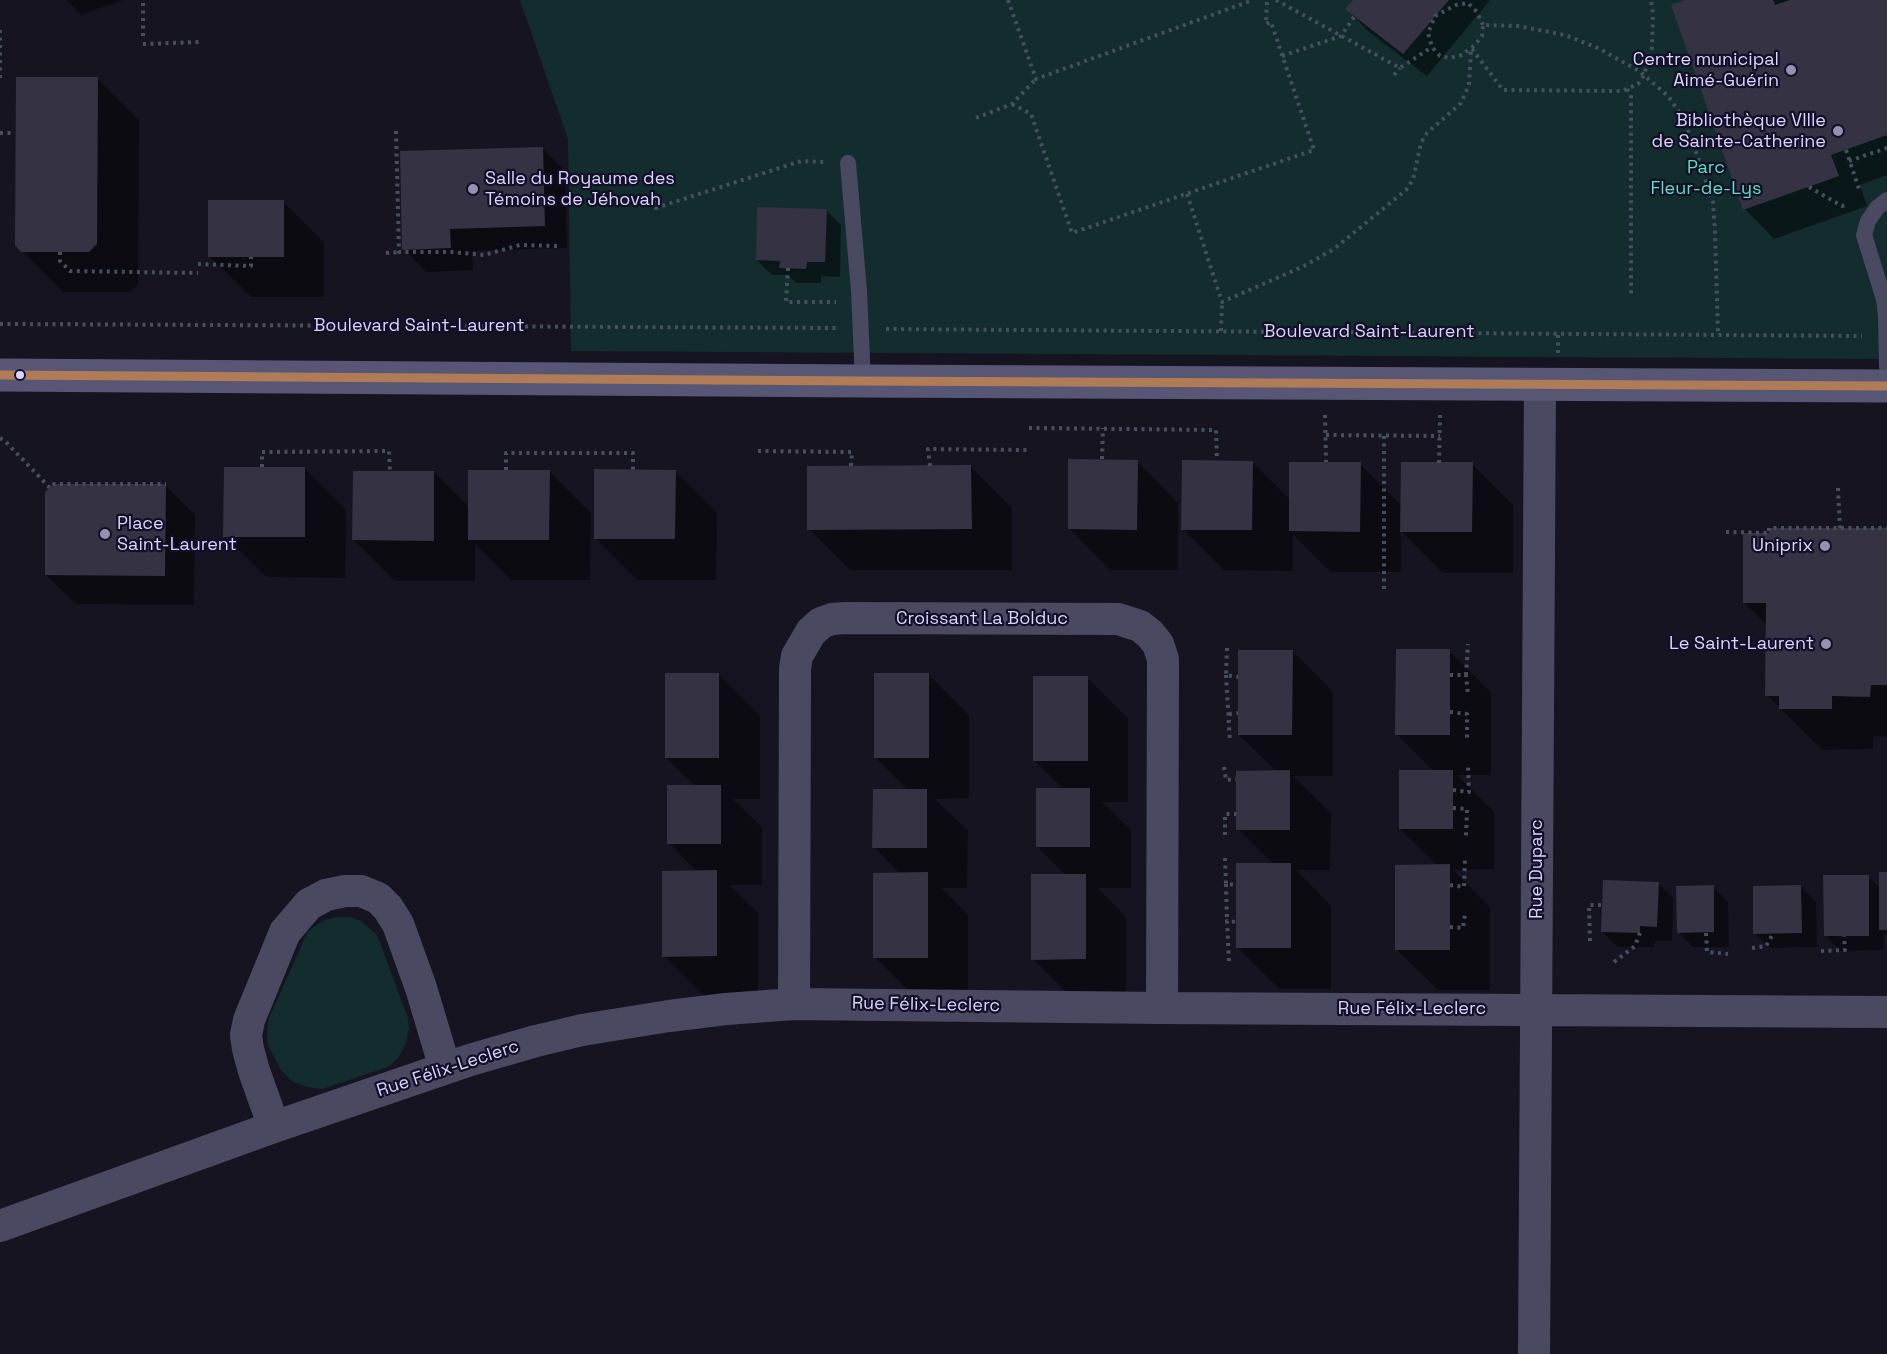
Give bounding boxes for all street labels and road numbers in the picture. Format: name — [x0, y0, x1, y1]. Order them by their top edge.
street label: Boulevard Saint-Laurent — [313, 315, 525, 337]
street label: Boulevard Saint-Laurent — [1263, 321, 1475, 343]
street label: Croissant La Bolduc — [896, 608, 1068, 630]
street label: Rue Duparc — [1526, 819, 1548, 919]
street label: Rue Félix-Leclerc — [852, 993, 1000, 1017]
street label: Rue Félix-Leclerc — [1338, 998, 1486, 1020]
street label: Rue Félix-Leclerc — [374, 1036, 522, 1102]

